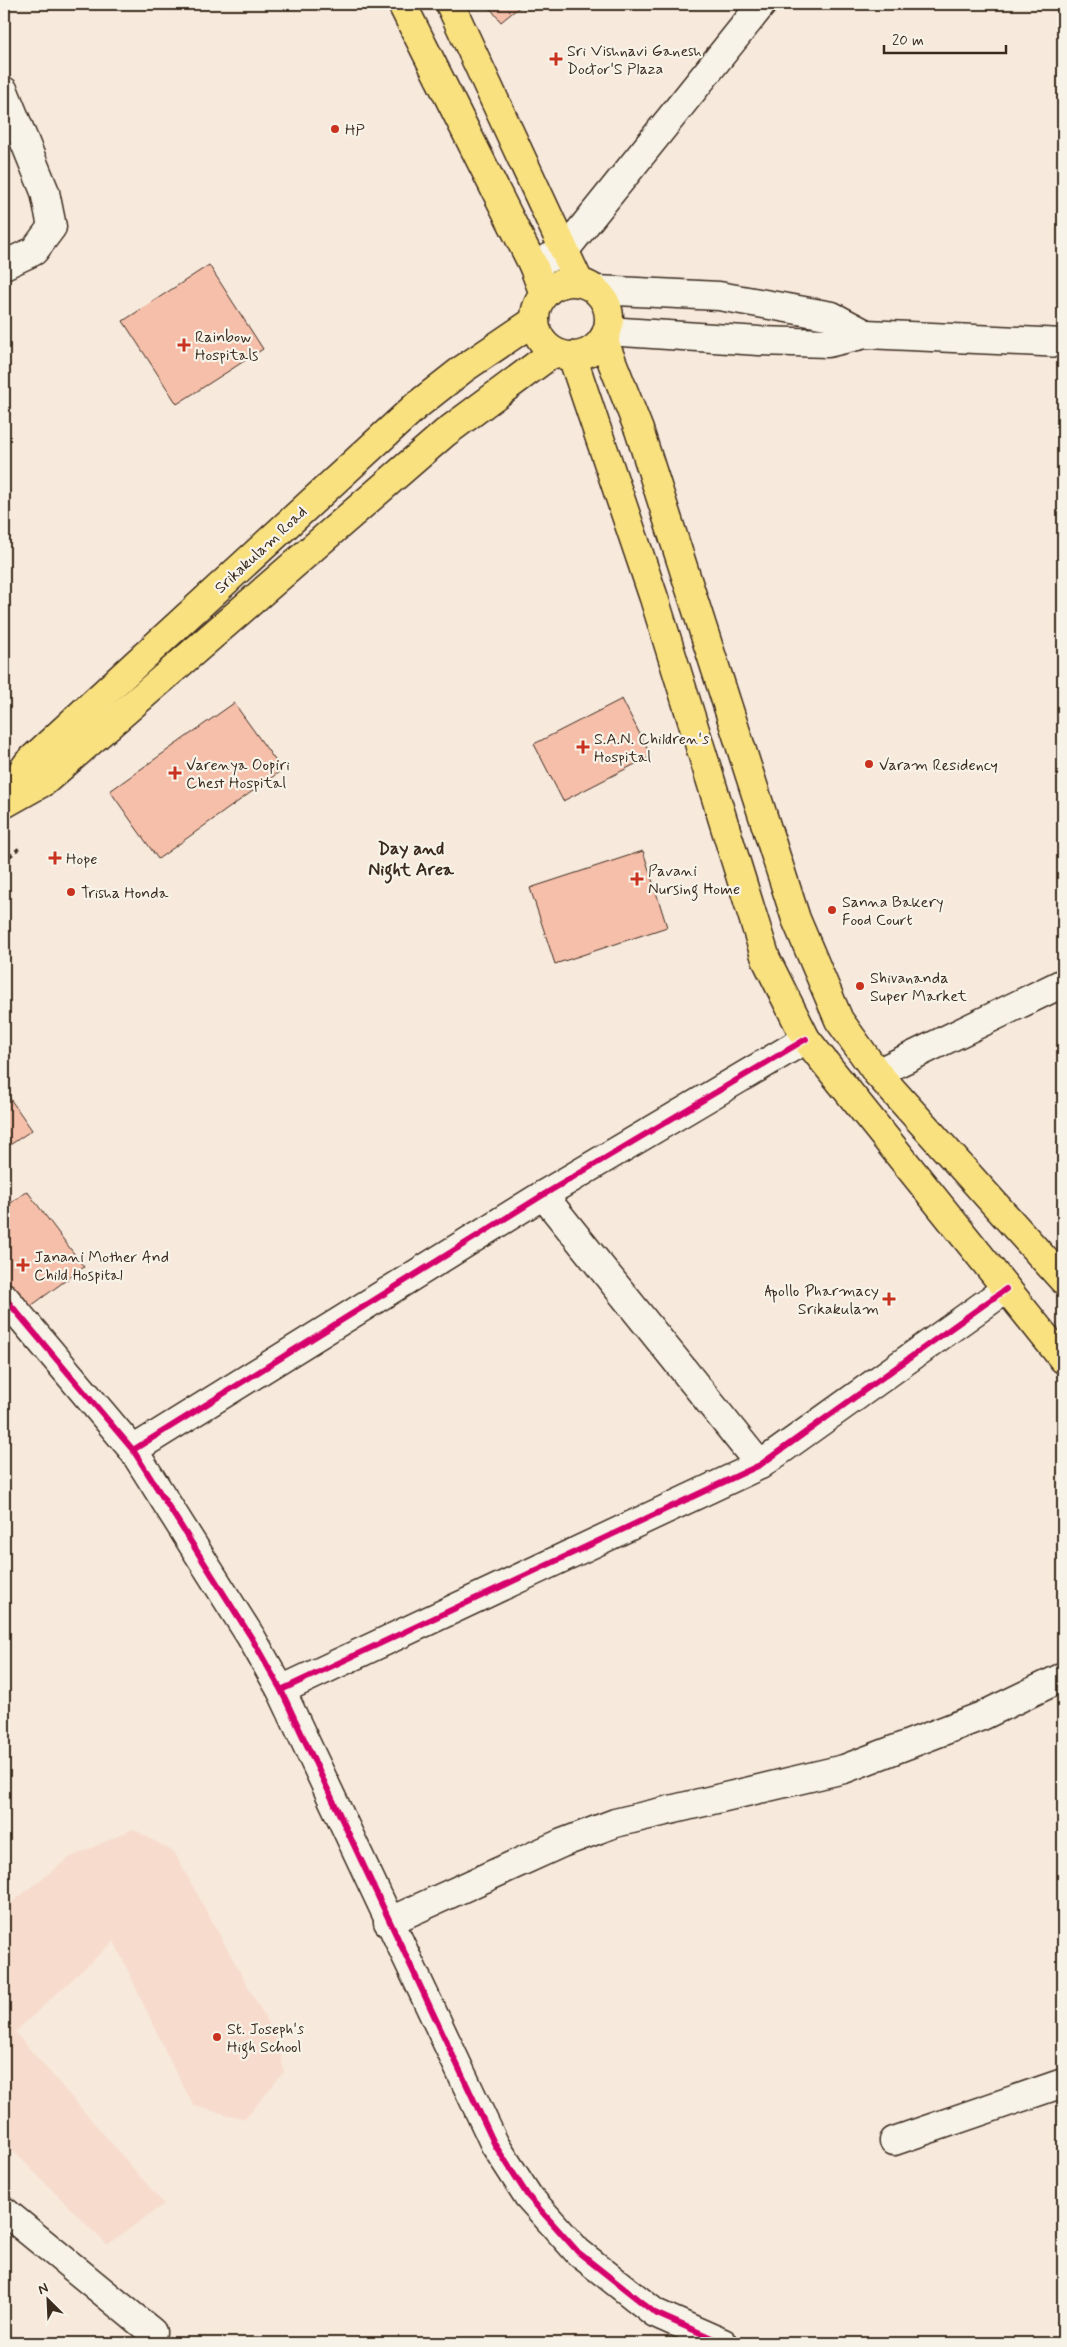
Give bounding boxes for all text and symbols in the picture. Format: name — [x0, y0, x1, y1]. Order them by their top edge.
scale bar — [884, 22, 1007, 54]
text: 20 m — [892, 31, 924, 51]
place label: Sri Vishnavi Ganesh Doctor'S Plaza — [567, 41, 702, 80]
marker: Sri Vishnavi Ganesh Doctor'S Plaza — [549, 52, 563, 66]
place label: HP — [345, 120, 365, 141]
marker: HP — [329, 123, 341, 135]
place label: Rainbow Hospitals — [195, 327, 258, 366]
marker: Rainbow Hospitals — [177, 338, 191, 352]
street label: Srikakulam Road — [210, 502, 312, 598]
place label: S.A.N. Children's Hospital — [594, 729, 709, 768]
marker: S.A.N. Children's Hospital — [576, 740, 590, 754]
place label: Varenya Oopiri Chest Hospital — [186, 755, 290, 794]
place label: Varam Residency — [879, 755, 998, 776]
marker: Varam Residency — [863, 758, 875, 770]
marker: Varenya Oopiri Chest Hospital — [168, 766, 182, 780]
district label: Day and Night Area — [368, 837, 455, 884]
place label: Hope — [66, 849, 98, 870]
marker: Hope — [48, 851, 62, 865]
place label: Pavani Nursing Home — [648, 861, 740, 901]
marker: Pavani Nursing Home — [630, 872, 644, 886]
place label: Trisha Honda — [81, 883, 169, 904]
marker: Trisha Honda — [65, 886, 77, 898]
place label: Sanna Bakery Food Court — [842, 892, 944, 931]
marker: Sanna Bakery Food Court — [826, 904, 838, 916]
place label: Shivananda Super Market — [870, 968, 968, 1007]
marker: Shivananda Super Market — [854, 980, 866, 992]
place label: Janani Mother And Child Hospital — [34, 1247, 169, 1286]
marker: Janani Mother And Child Hospital — [16, 1258, 30, 1272]
place label: Apollo Pharmacy Srikakulam — [765, 1281, 879, 1320]
marker: Apollo Pharmacy Srikakulam — [883, 1293, 895, 1305]
place label: St. Joseph's High School — [227, 2019, 304, 2059]
marker: St. Joseph's High School — [211, 2031, 223, 2043]
north arrow — [22, 2274, 72, 2324]
text: N — [35, 2279, 51, 2299]

